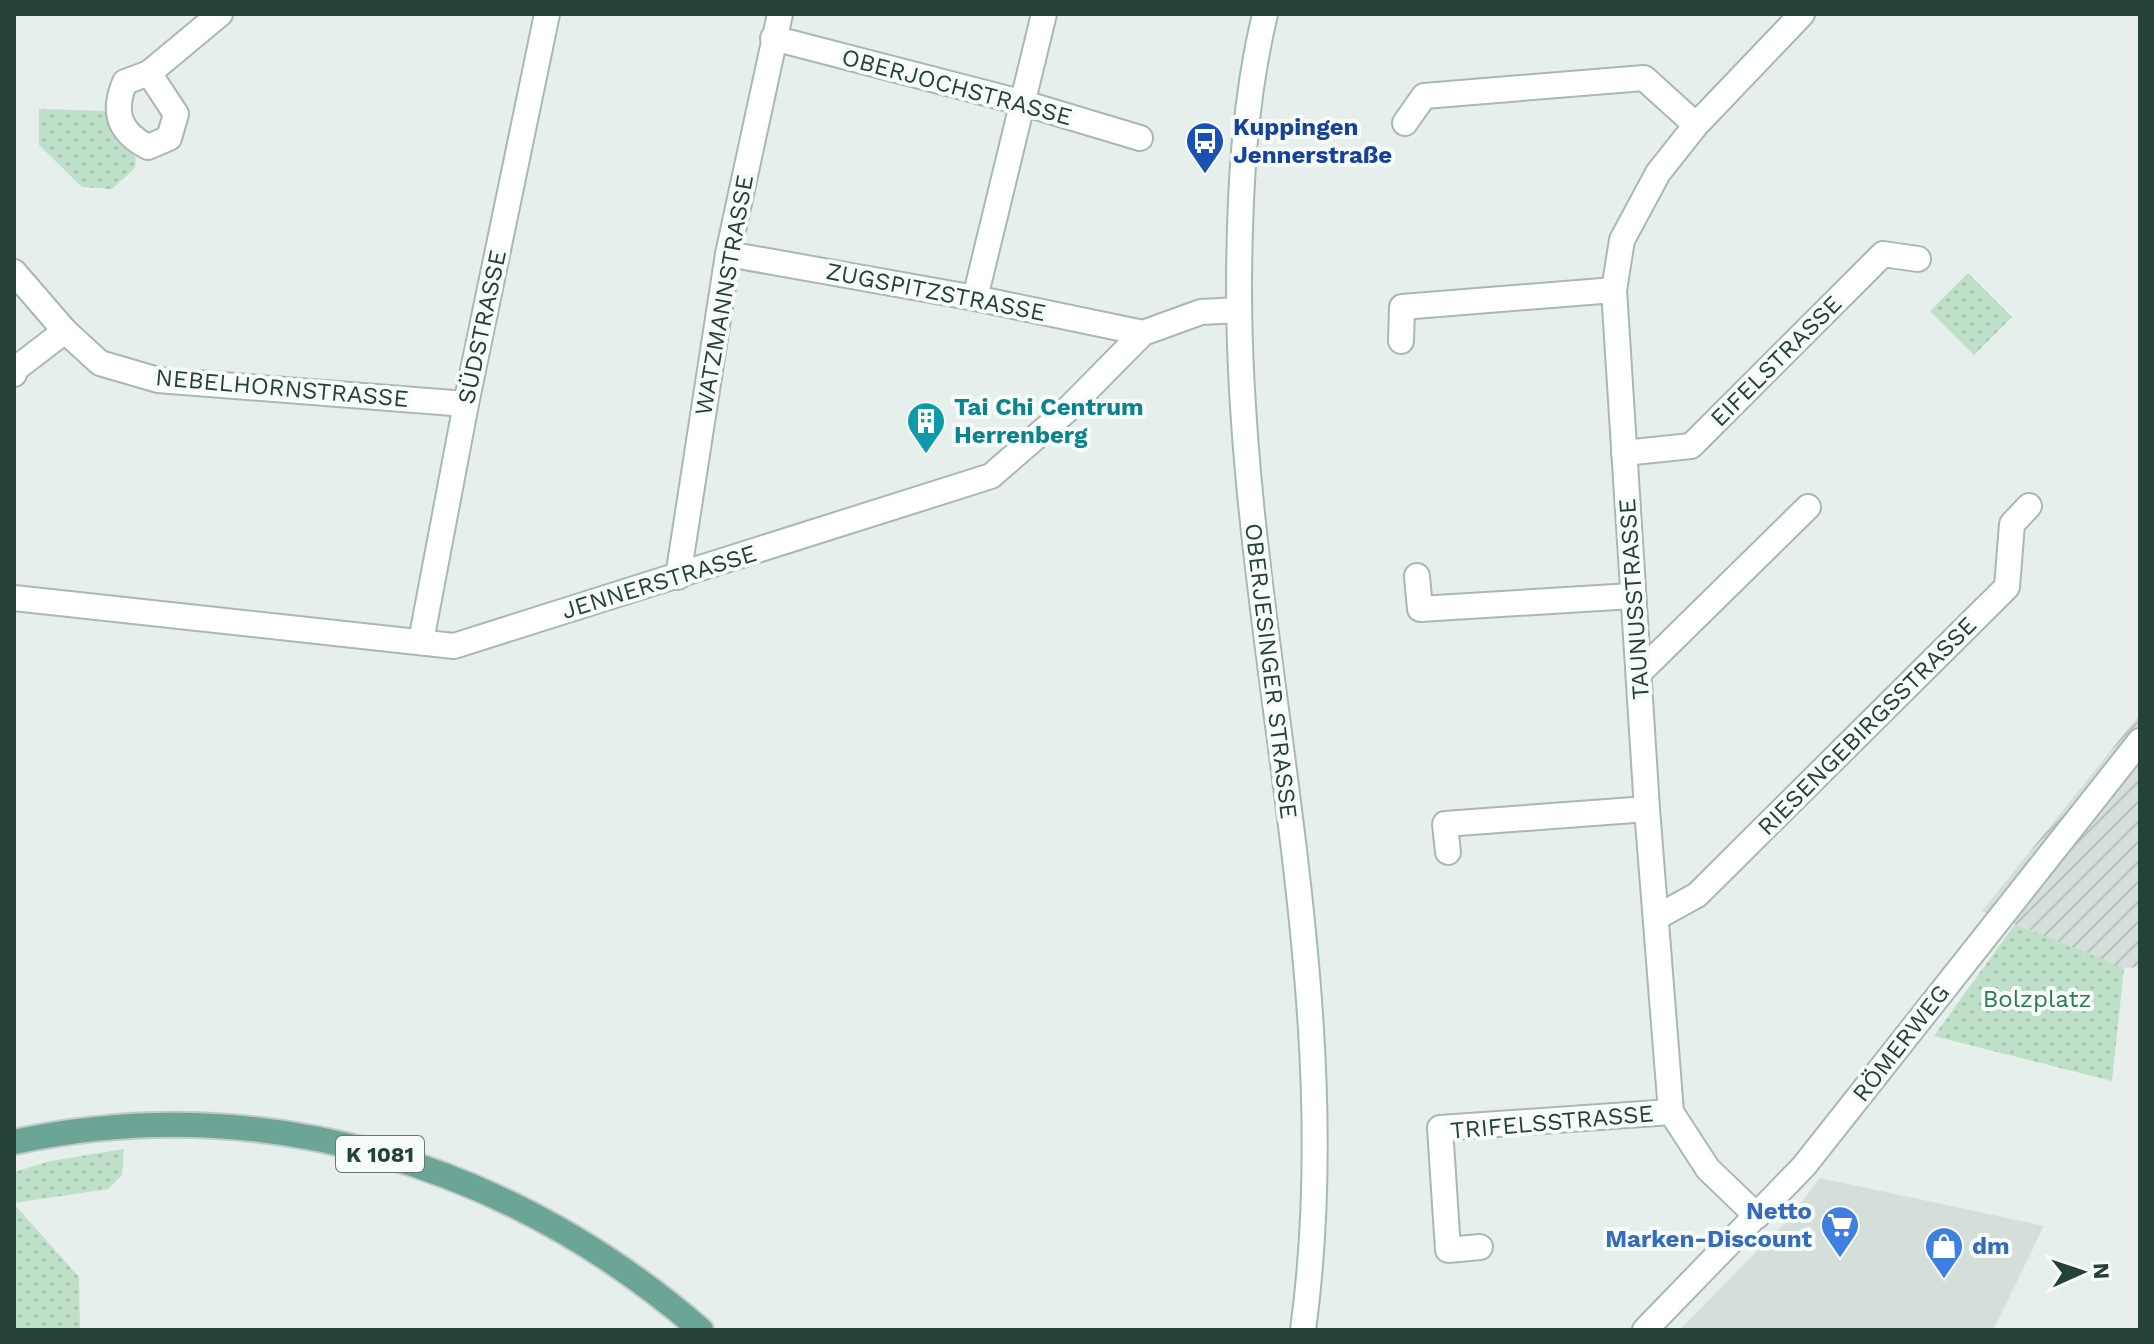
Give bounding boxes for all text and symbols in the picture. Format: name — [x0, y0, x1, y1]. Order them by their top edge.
street label: OBERJOCHSTRASSE — [839, 43, 1075, 131]
place label: Kuppingen Jennerstraße — [1233, 113, 1392, 169]
bus stop icon: Kuppingen Jennerstraße — [1184, 120, 1226, 175]
street label: WATZMANNSTRASSE — [689, 173, 759, 417]
street label: SÜDSTRASSE — [452, 248, 512, 406]
street label: ZUGSPITZSTRASSE — [824, 257, 1048, 327]
street label: EIFELSTRASSE — [1705, 290, 1847, 432]
street label: NEBELHORNSTRASSE — [154, 363, 410, 413]
place label: Tai Chi Centrum Herrenberg — [954, 393, 1144, 449]
building icon: Tai Chi Centrum Herrenberg — [905, 400, 947, 455]
street label: TAUNUSSTRASSE — [1613, 498, 1655, 700]
street label: OBERJESINGER STRASSE — [1239, 522, 1303, 820]
street label: JENNERSTRASSE — [558, 539, 760, 625]
street label: RIESENGEBIRGSSTRASSE — [1752, 611, 1982, 841]
street label: RÖMERWEG — [1847, 979, 1955, 1107]
park label: Bolzplatz — [1983, 985, 2091, 1013]
street label: TRIFELSSTRASSE — [1449, 1099, 1655, 1145]
road number: K 1081 — [336, 1136, 424, 1172]
place label: Netto Marken-Discount — [1605, 1197, 1813, 1253]
supermarket icon: Netto Marken-Discount — [1819, 1204, 1861, 1259]
shop icon: dm — [1923, 1225, 1965, 1280]
place label: dm — [1972, 1232, 2010, 1260]
north arrow — [2042, 1232, 2122, 1312]
text: N — [2089, 1262, 2114, 1280]

